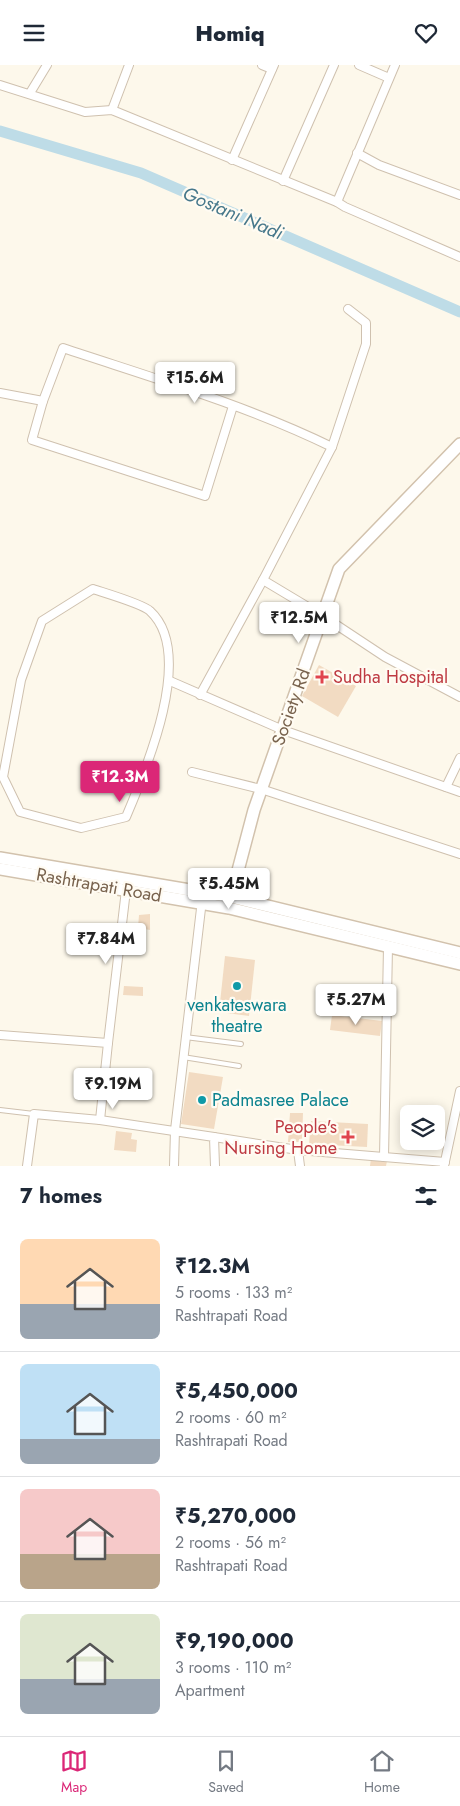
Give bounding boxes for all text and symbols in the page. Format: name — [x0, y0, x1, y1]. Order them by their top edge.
text: Homiq — [195, 17, 265, 49]
icon: menu — [20, 19, 48, 47]
icon: heart — [412, 19, 440, 47]
water label: Gostani Nadi — [178, 180, 289, 247]
pin: ₹15.6M — [154, 361, 236, 404]
text: ₹15.6M — [166, 366, 224, 389]
pin: ₹12.5M — [258, 601, 340, 644]
text: ₹12.5M — [270, 606, 328, 629]
place label: Sudha Hospital — [333, 664, 448, 690]
street label: Society Rd — [265, 665, 317, 749]
marker: Sudha Hospital — [315, 670, 329, 684]
pin: ₹12.3M — [79, 761, 161, 803]
text: ₹12.3M — [91, 765, 149, 788]
street label: Rashtrapati Road — [34, 861, 164, 909]
pin: ₹5.45M — [188, 867, 270, 910]
text: ₹5.45M — [199, 872, 259, 895]
pin: ₹7.84M — [65, 923, 147, 965]
text: ₹7.84M — [77, 927, 135, 950]
marker: venkateswara theatre — [231, 980, 243, 992]
pin: ₹5.27M — [315, 983, 397, 1026]
text: ₹5.27M — [326, 988, 386, 1011]
place label: venkateswara theatre — [187, 992, 287, 1039]
pin: ₹9.19M — [72, 1067, 154, 1110]
text: ₹9.19M — [85, 1072, 142, 1095]
place label: Padmasree Palace — [212, 1087, 349, 1113]
marker: Padmasree Palace — [196, 1094, 208, 1106]
map controls — [400, 1105, 445, 1150]
button: layers — [400, 1105, 445, 1150]
place label: People's Nursing Home — [224, 1114, 337, 1161]
marker: People's Nursing Home — [341, 1130, 355, 1144]
text: 7 homes — [20, 1181, 102, 1211]
icon: filters — [412, 1182, 440, 1210]
text: ₹12.3M — [175, 1251, 250, 1281]
icon: home — [60, 1259, 120, 1319]
text: 5 rooms · 133 m² — [175, 1281, 292, 1304]
text: Rashtrapati Road — [175, 1304, 288, 1327]
text: ₹5,450,000 — [175, 1376, 298, 1406]
icon: home — [60, 1384, 120, 1444]
text: 2 rooms · 60 m² — [175, 1406, 287, 1429]
text: Rashtrapati Road — [175, 1429, 288, 1452]
text: ₹5,270,000 — [175, 1501, 296, 1531]
icon: home — [60, 1509, 120, 1569]
text: 2 rooms · 56 m² — [175, 1531, 286, 1554]
text: Rashtrapati Road — [175, 1554, 288, 1577]
text: ₹9,190,000 — [175, 1626, 294, 1656]
icon: home — [60, 1634, 120, 1694]
text: 3 rooms · 110 m² — [175, 1656, 291, 1679]
text: Apartment — [175, 1679, 245, 1702]
tab: Map — [60, 1747, 88, 1797]
tab: Saved — [208, 1747, 244, 1797]
tab: Home — [364, 1747, 400, 1797]

